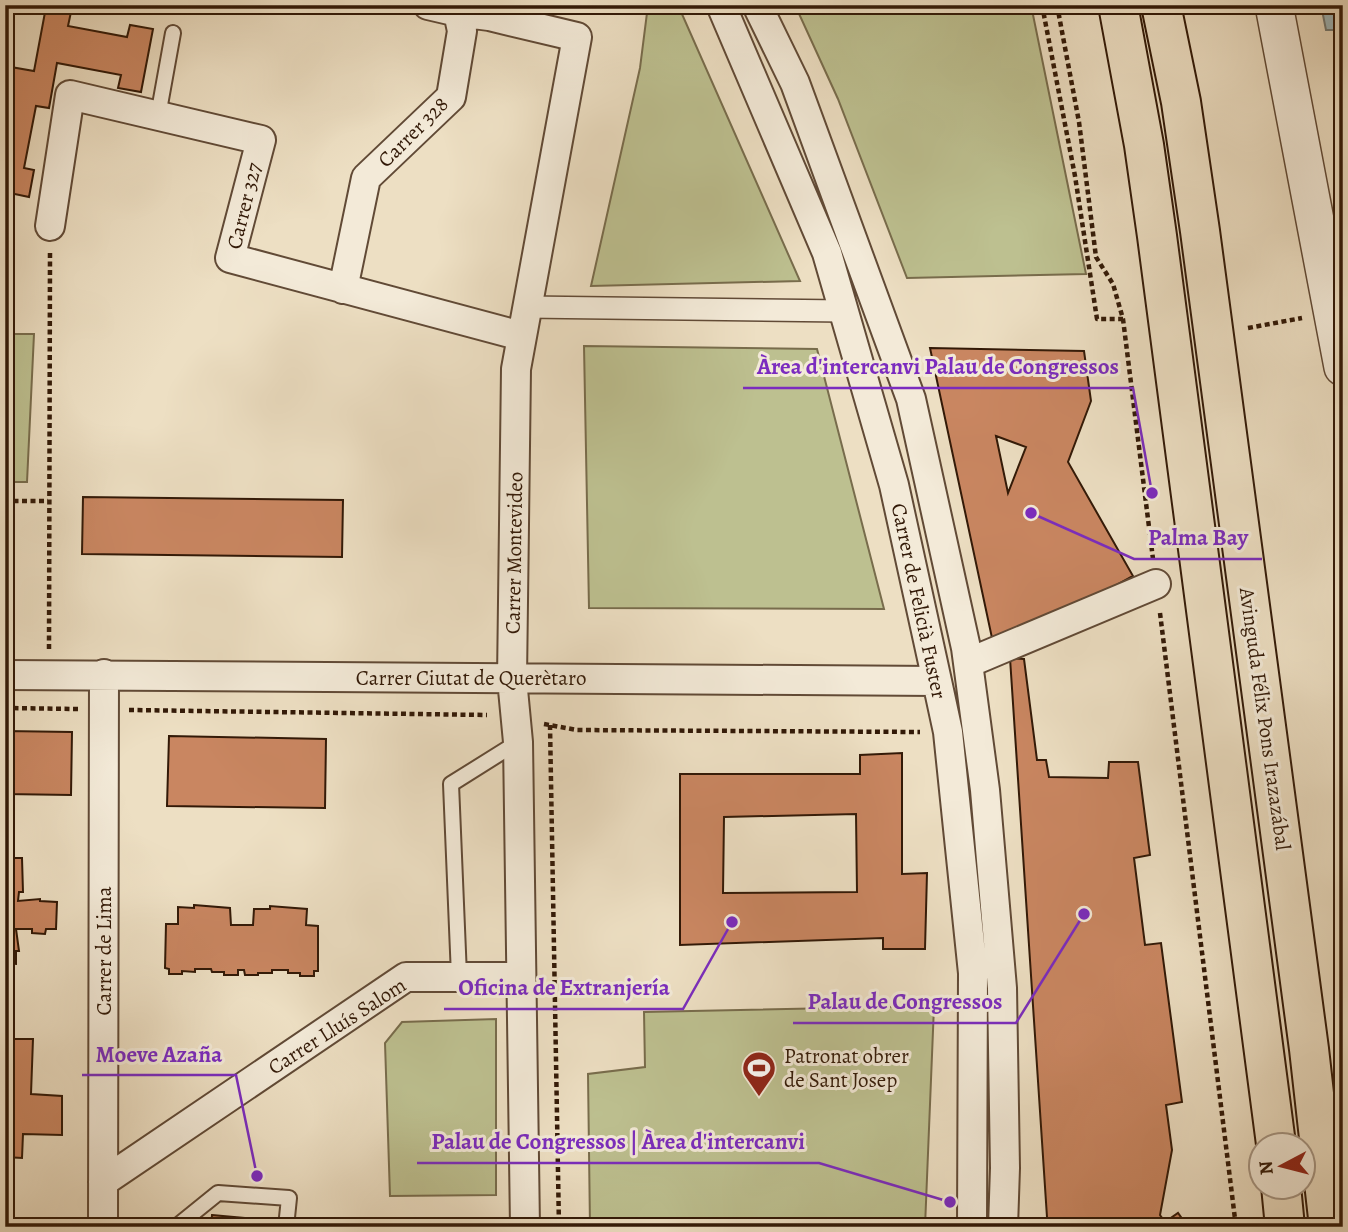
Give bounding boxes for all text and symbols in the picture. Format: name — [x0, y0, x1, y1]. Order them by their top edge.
street label: Carrer 328 — [372, 91, 454, 173]
street label: Carrer 327 — [220, 160, 268, 252]
callout: Àrea d'intercanvi Palau de Congressos — [743, 344, 1133, 388]
text: Àrea d'intercanvi Palau de Congressos — [756, 351, 1119, 382]
street label: Carrer Montevideo — [499, 472, 529, 634]
street label: Carrer de Felicià Fuster — [885, 501, 953, 701]
callout: Palma Bay — [1134, 515, 1262, 559]
text: Palma Bay — [1148, 522, 1249, 553]
street label: Avinguda Félix Pons Irazazábal — [1233, 585, 1297, 852]
street label: Carrer Ciutat de Querètaro — [356, 664, 586, 692]
street label: Carrer de Lima — [90, 886, 118, 1016]
callout: Oficina de Extranjería — [444, 965, 683, 1009]
street label: Carrer Lluís Salom — [262, 971, 412, 1081]
text: Oficina de Extranjería — [458, 972, 670, 1003]
callout: Palau de Congressos — [793, 979, 1016, 1023]
text: Palau de Congressos — [808, 986, 1002, 1017]
callout: Moeve Azaña — [82, 1031, 236, 1075]
text: Moeve Azaña — [96, 1039, 222, 1070]
place label: Patronat obrer de Sant Josep — [784, 1042, 909, 1094]
sports icon: Patronat obrer de Sant Josep — [740, 1049, 778, 1098]
callout: Palau de Congressos | Àrea d'intercanvi — [417, 1119, 819, 1163]
text: Palau de Congressos | Àrea d'intercanvi — [431, 1126, 805, 1157]
north arrow — [1246, 1130, 1316, 1200]
text: N — [1252, 1159, 1280, 1176]

